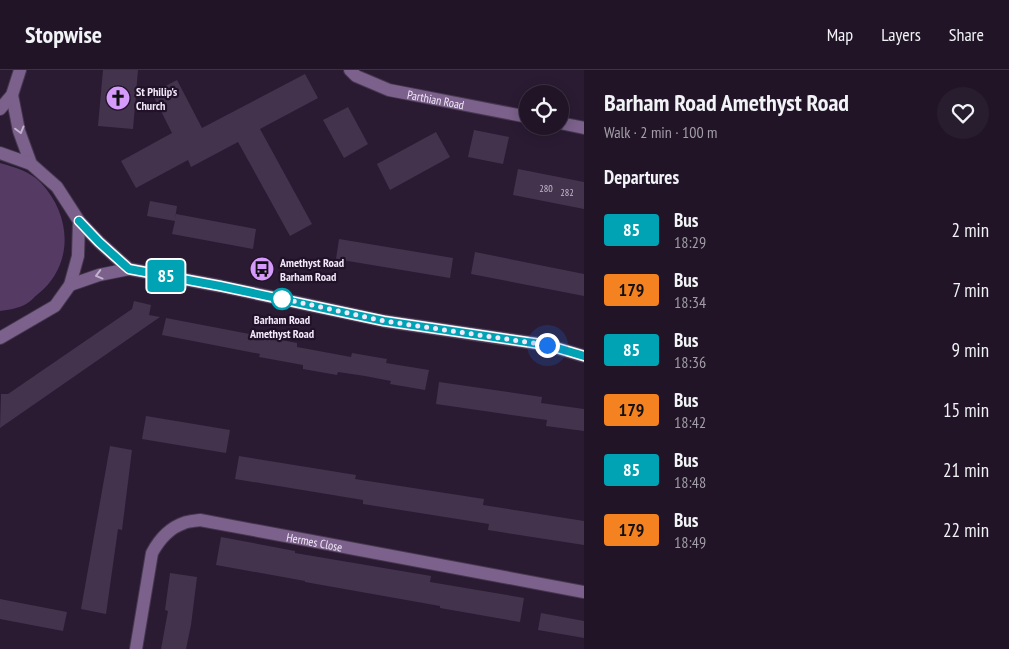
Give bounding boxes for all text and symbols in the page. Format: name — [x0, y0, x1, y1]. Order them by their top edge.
text: Stopwise — [25, 19, 102, 50]
text: Map — [827, 23, 853, 46]
text: Layers — [881, 23, 921, 46]
text: Share — [949, 23, 984, 46]
place label: St Philip's Church — [136, 84, 177, 113]
church icon: St Philip's Church — [105, 85, 131, 111]
map controls — [519, 85, 569, 135]
button: locate — [519, 85, 569, 135]
street label: Parthian Road — [406, 86, 466, 112]
text: Barham Road Amethyst Road — [604, 87, 849, 118]
button: heart — [937, 87, 989, 139]
text: Walk · 2 min · 100 m — [604, 122, 717, 142]
one-way arrow — [14, 126, 24, 134]
text: Departures — [604, 165, 679, 189]
house number: 280 — [539, 182, 553, 195]
house number: 282 — [560, 186, 574, 199]
text: Bus — [674, 208, 698, 232]
text: 85 — [623, 218, 640, 241]
text: 2 min — [952, 218, 989, 242]
text: 18:29 — [674, 232, 706, 252]
place label: Amethyst Road Barham Road — [279, 255, 344, 284]
bus stop icon: Amethyst Road Barham Road — [249, 256, 275, 282]
line badge: 85 — [144, 260, 188, 292]
text: 85 — [157, 264, 175, 287]
text: Bus — [674, 268, 698, 292]
one-way arrow — [96, 270, 104, 280]
text: 179 — [619, 278, 644, 301]
text: 7 min — [952, 278, 989, 302]
marker: Barham Road Amethyst Road — [271, 288, 293, 310]
text: 18:34 — [674, 292, 706, 312]
place label: Barham Road Amethyst Road — [249, 312, 314, 341]
text: Bus — [674, 328, 698, 352]
your location — [535, 333, 560, 358]
text: 85 — [623, 338, 640, 361]
text: 9 min — [952, 338, 989, 362]
text: 18:36 — [674, 352, 706, 372]
text: Bus — [674, 388, 698, 412]
text: 179 — [619, 398, 644, 421]
text: 15 min — [943, 398, 989, 422]
text: 18:42 — [674, 412, 706, 432]
text: Bus — [674, 448, 698, 472]
text: 85 — [623, 458, 640, 481]
text: 21 min — [943, 458, 989, 482]
text: 18:48 — [674, 472, 706, 492]
text: Bus — [674, 508, 698, 532]
text: 179 — [619, 518, 644, 541]
text: 22 min — [943, 518, 989, 542]
street label: Hermes Close — [285, 529, 344, 554]
text: 18:49 — [674, 532, 706, 552]

